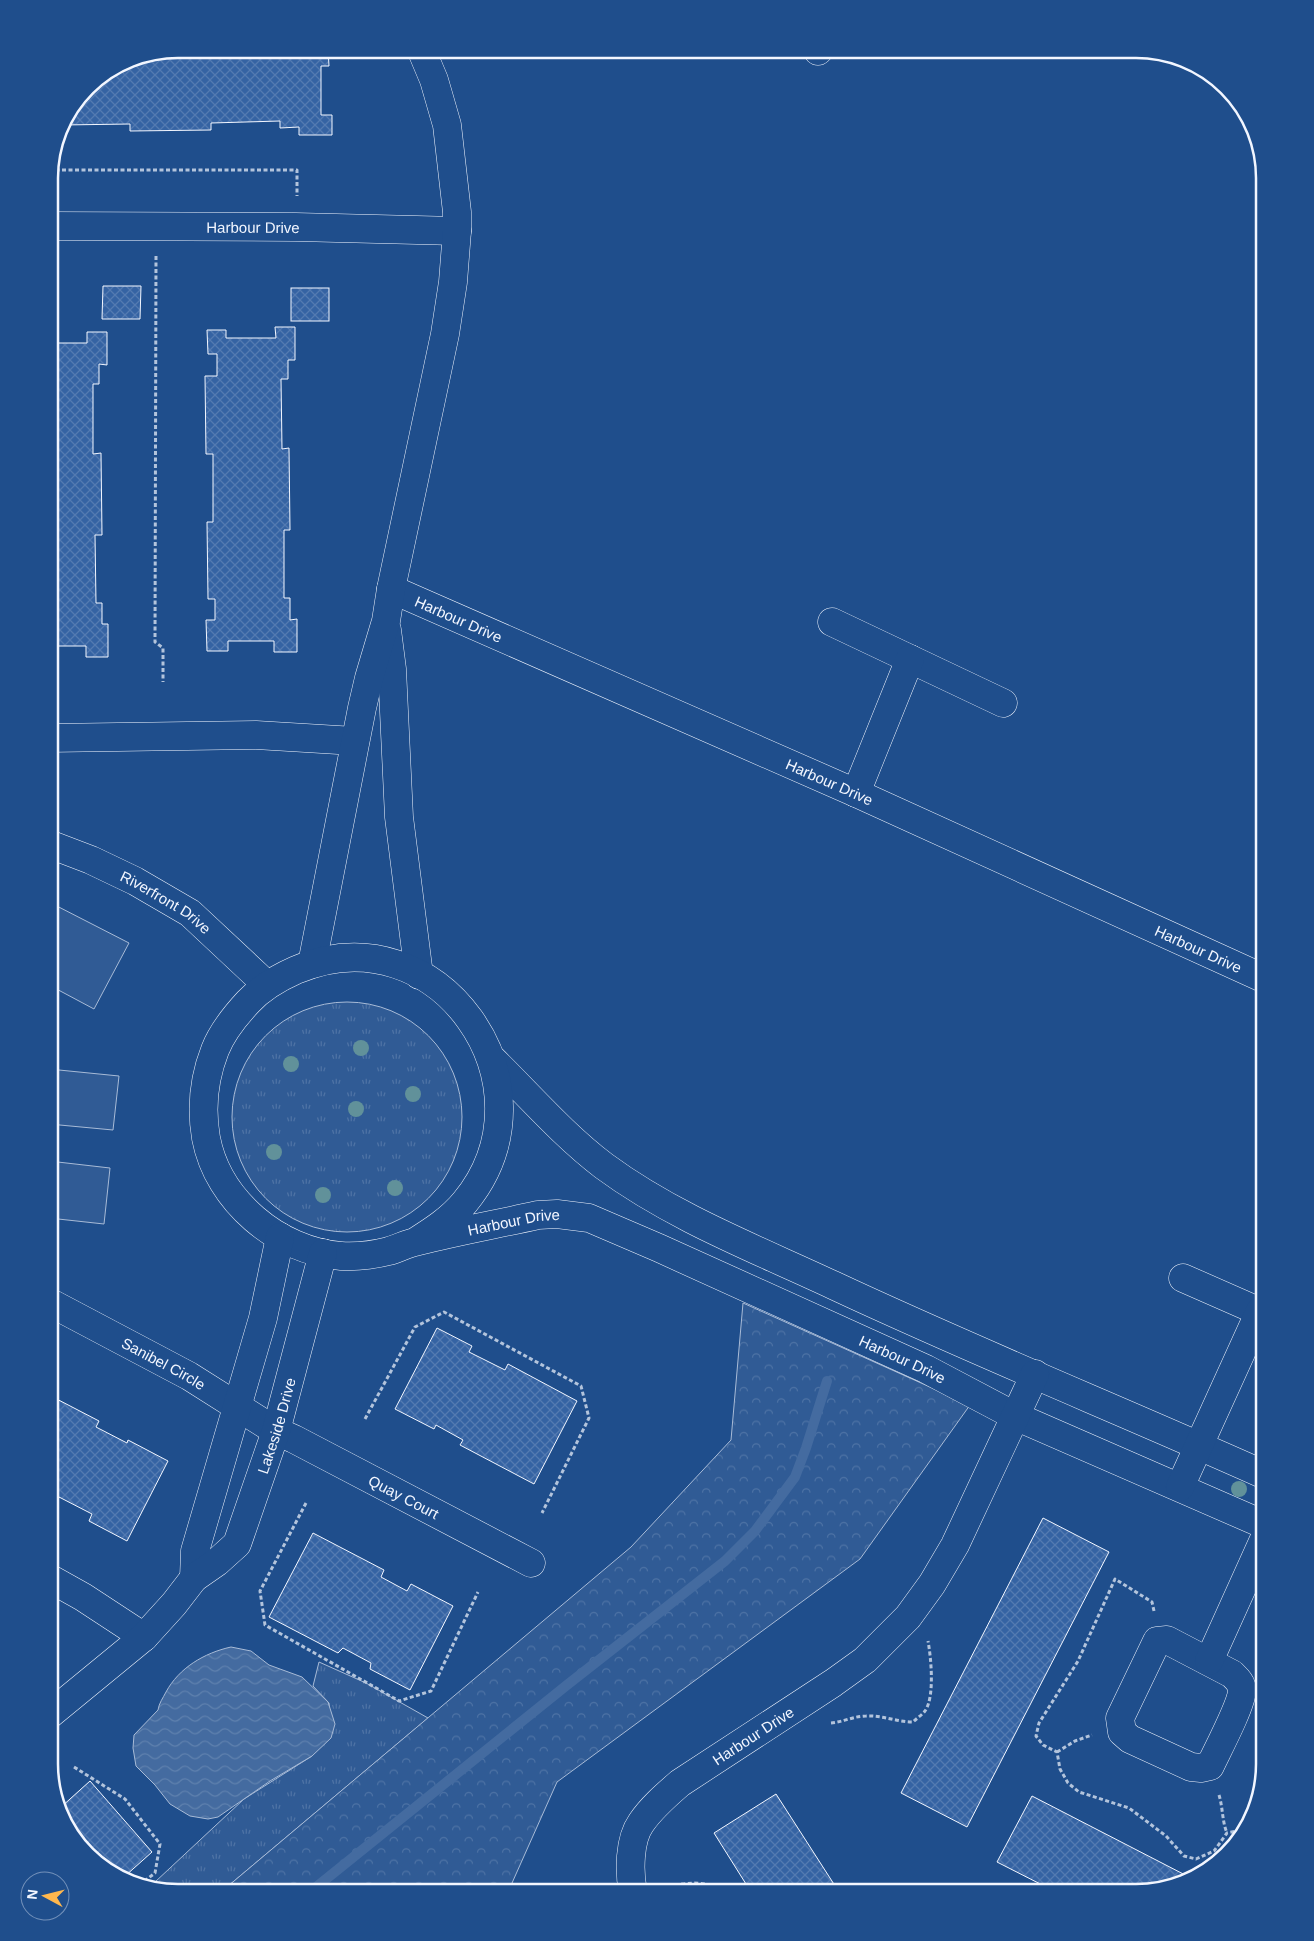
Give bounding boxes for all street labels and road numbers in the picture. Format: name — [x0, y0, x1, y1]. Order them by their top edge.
street label: Harbour Drive — [206, 218, 300, 236]
street label: Harbour Drive — [413, 592, 505, 645]
street label: Harbour Drive — [783, 755, 876, 808]
street label: Riverfront Drive — [118, 867, 215, 937]
street label: Harbour Drive — [1152, 922, 1245, 976]
street label: Harbour Drive — [466, 1205, 560, 1238]
street label: Harbour Drive — [857, 1331, 949, 1386]
street label: Sanibel Circle — [119, 1334, 209, 1393]
street label: Lakeside Drive — [253, 1376, 298, 1476]
street label: Quay Court — [366, 1471, 443, 1522]
street label: Harbour Drive — [709, 1703, 797, 1768]

